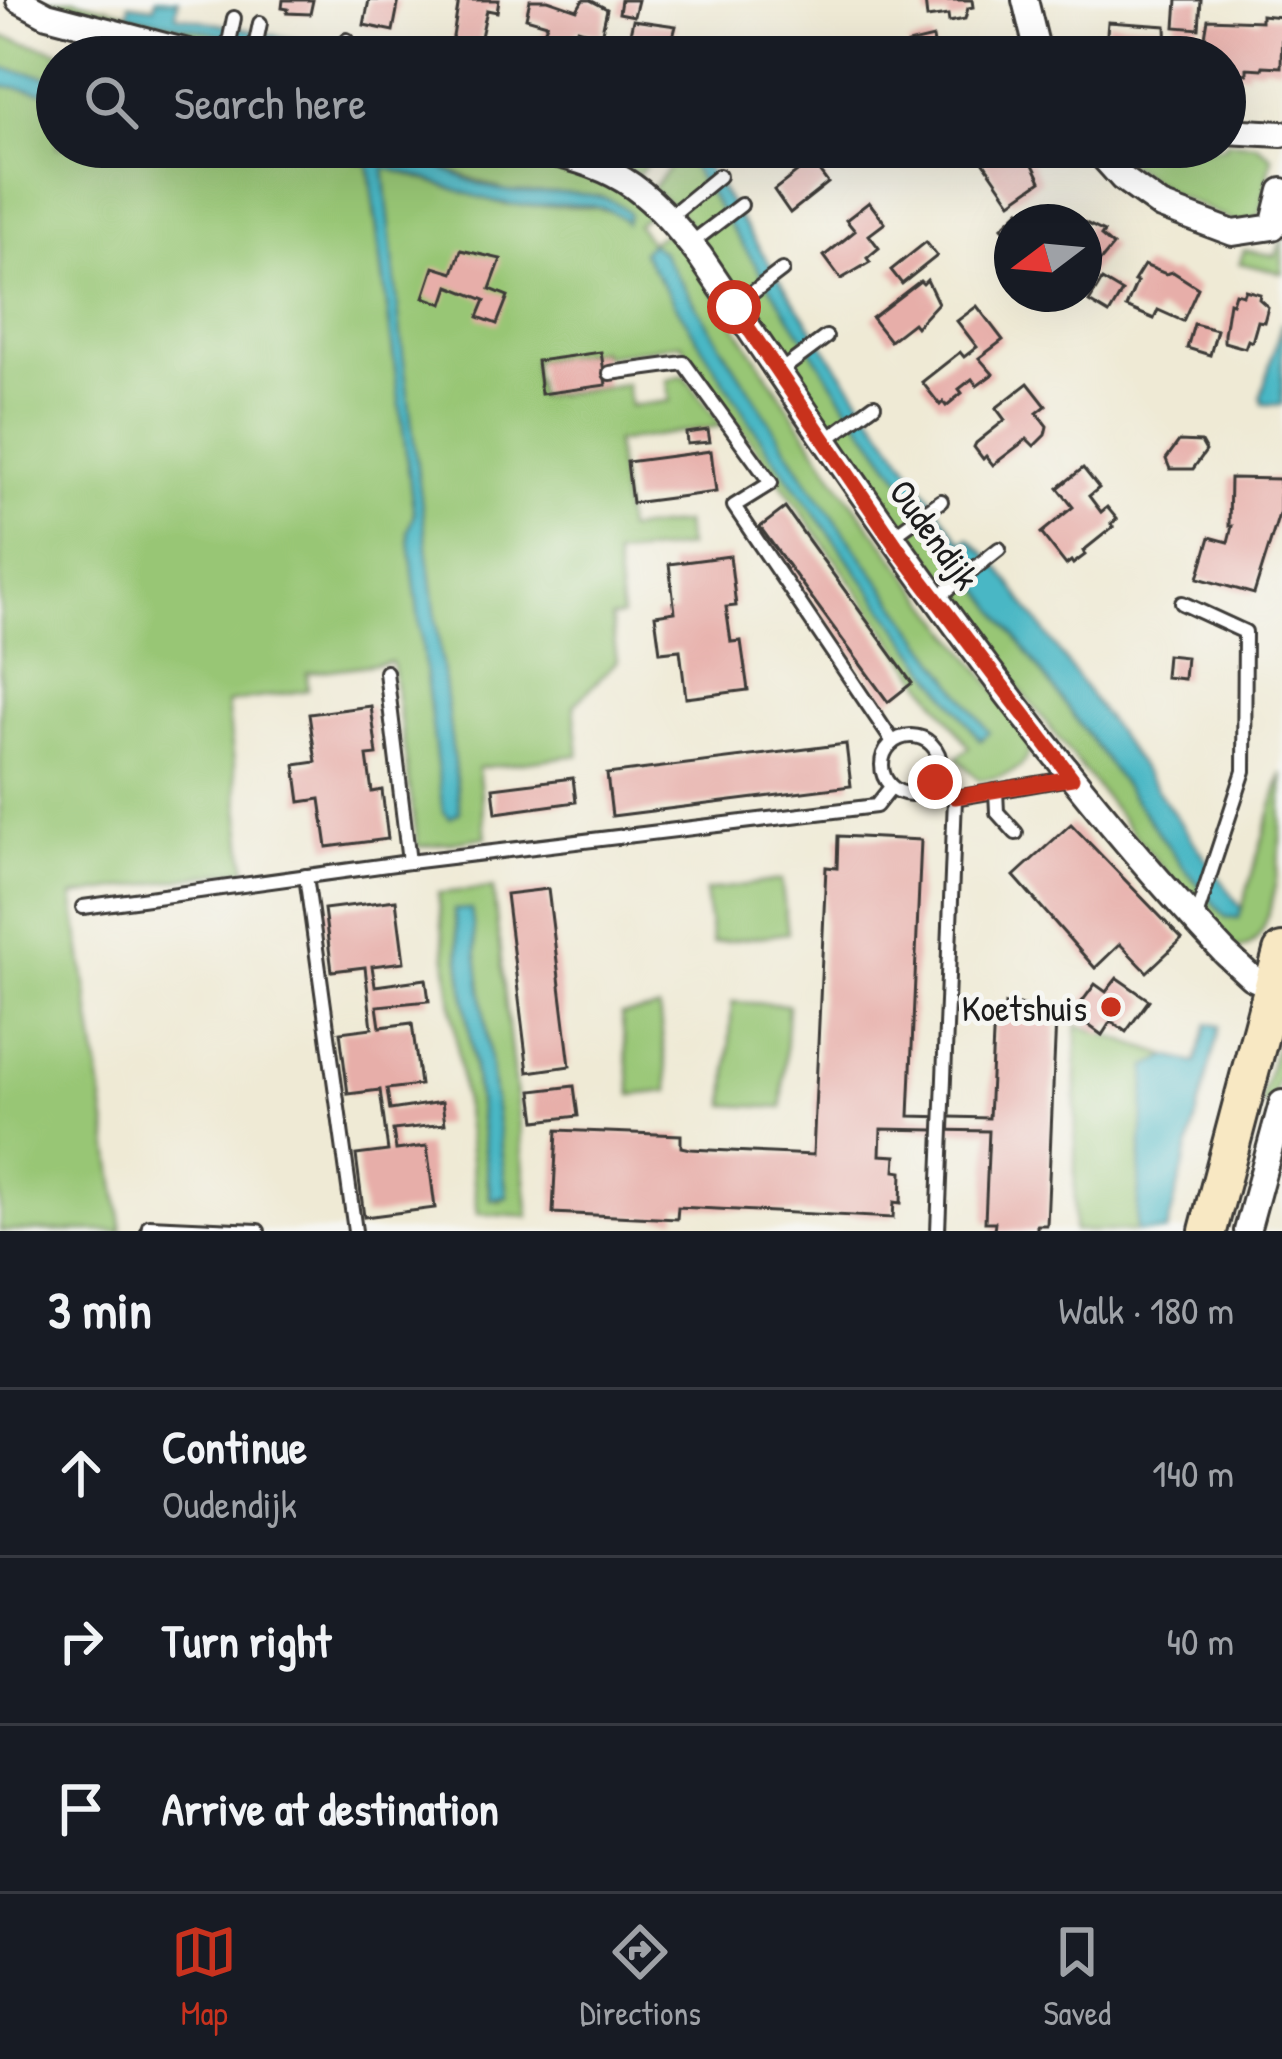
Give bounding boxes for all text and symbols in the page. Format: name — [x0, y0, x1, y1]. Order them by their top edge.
search box — [36, 36, 1246, 168]
icon: search — [78, 69, 144, 135]
text: Search here — [174, 72, 366, 133]
north arrow — [994, 204, 1102, 312]
route start — [707, 280, 761, 334]
street label: Oudendijk — [879, 469, 991, 599]
route end — [908, 755, 962, 809]
place label: Koetshuis — [962, 983, 1087, 1032]
marker: Koetshuis — [1098, 994, 1124, 1020]
text: 3 min — [48, 1275, 152, 1344]
text: Walk · 180 m — [1058, 1283, 1234, 1336]
text: Continue — [162, 1416, 307, 1477]
icon: ahead — [48, 1440, 114, 1506]
text: 140 m — [1152, 1446, 1234, 1499]
text: Oudendijk — [162, 1477, 297, 1530]
icon: right — [48, 1608, 114, 1674]
text: Turn right — [162, 1610, 331, 1671]
text: 40 m — [1166, 1614, 1234, 1667]
icon: arrive — [48, 1776, 114, 1842]
text: Arrive at destination — [162, 1778, 499, 1839]
tab: Map — [171, 1919, 237, 2035]
tab: Directions — [580, 1919, 701, 2035]
tab: Saved — [1043, 1919, 1111, 2035]

